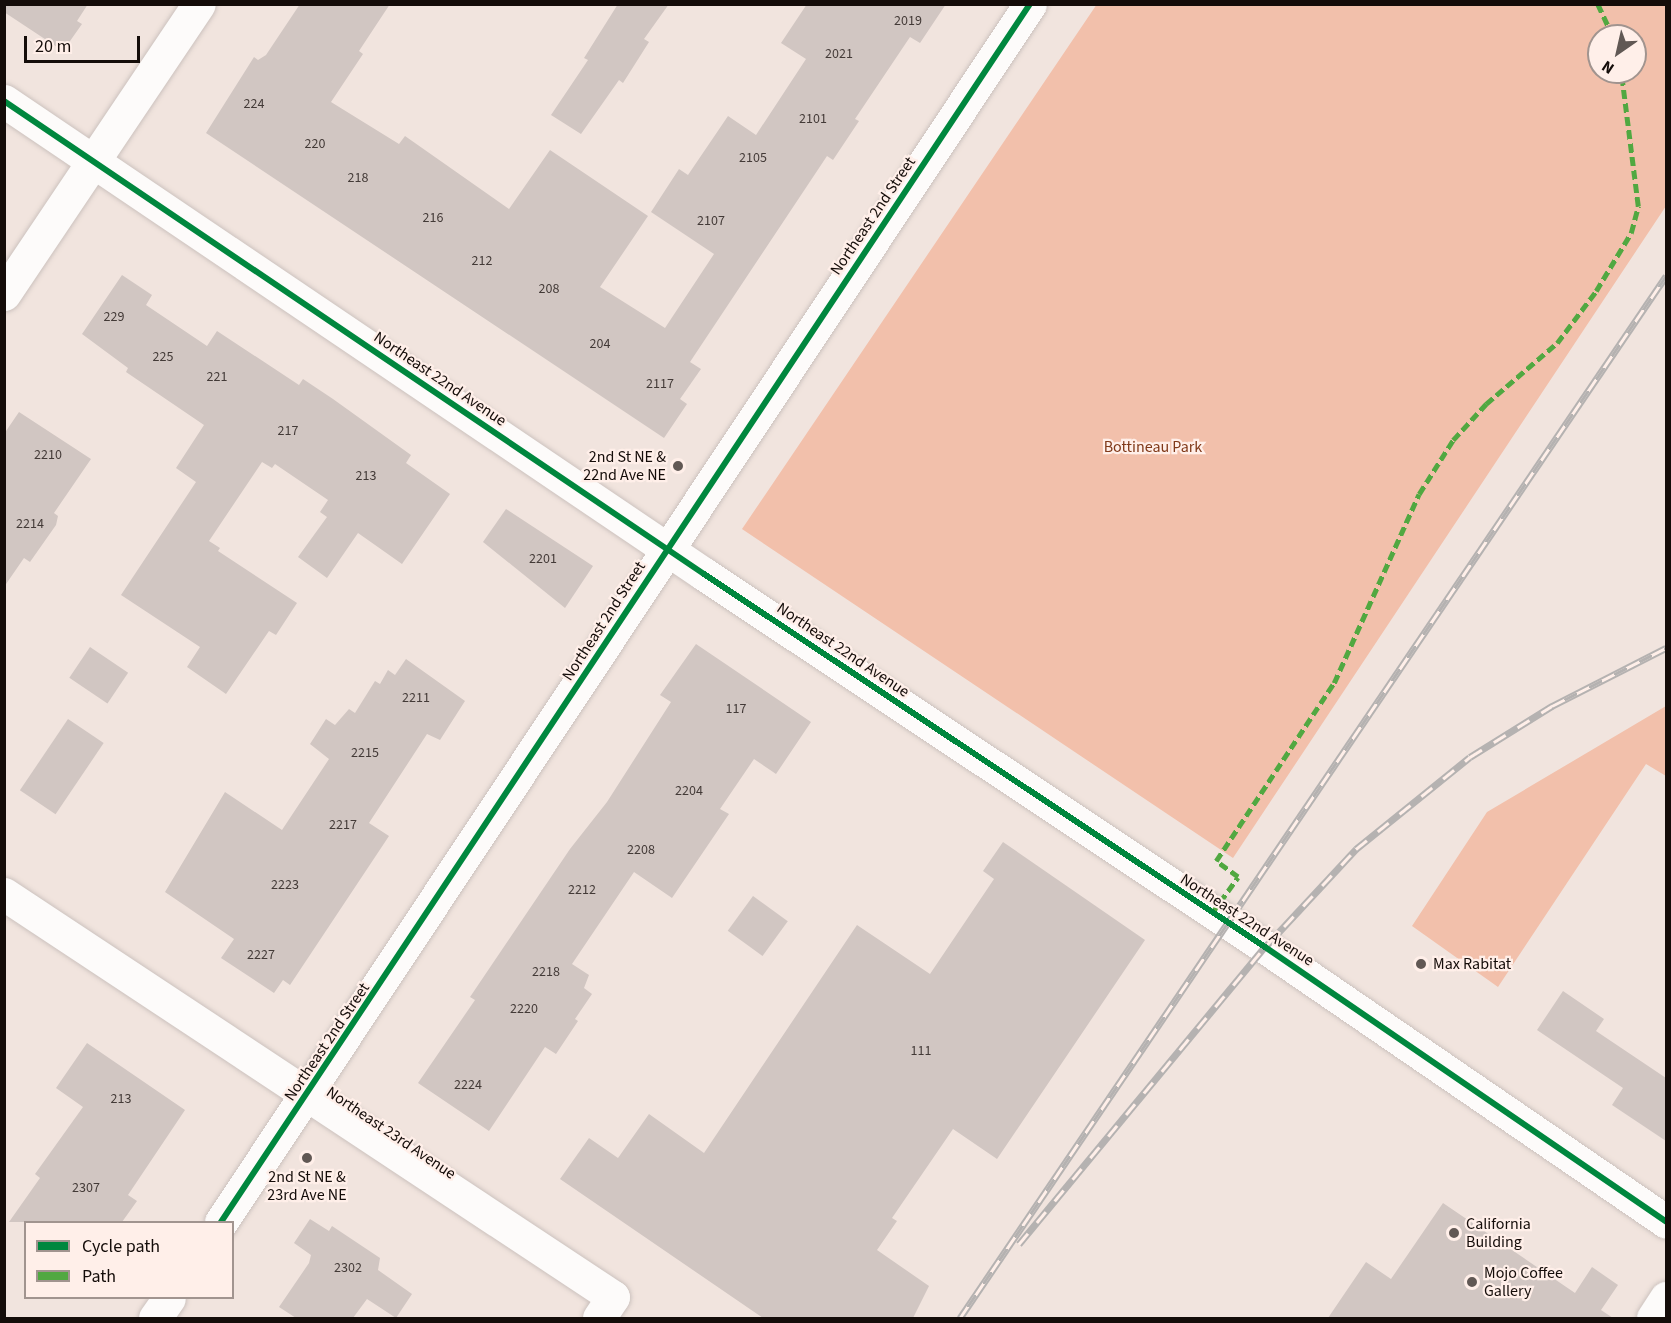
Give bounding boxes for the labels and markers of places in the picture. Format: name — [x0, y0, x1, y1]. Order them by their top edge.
place label: 2nd St NE & 22nd Ave NE — [583, 447, 666, 485]
marker: 2nd St NE & 22nd Ave NE — [671, 459, 685, 473]
place label: Max Rabitat — [1433, 954, 1511, 974]
marker: Max Rabitat — [1414, 957, 1428, 971]
marker: 2nd St NE & 23rd Ave NE — [300, 1151, 314, 1165]
place label: 2nd St NE & 23rd Ave NE — [267, 1167, 347, 1205]
place label: California Building — [1466, 1214, 1531, 1252]
marker: California Building — [1447, 1226, 1461, 1240]
place label: Mojo Coffee Gallery — [1484, 1263, 1563, 1301]
marker: Mojo Coffee Gallery — [1465, 1275, 1479, 1289]

